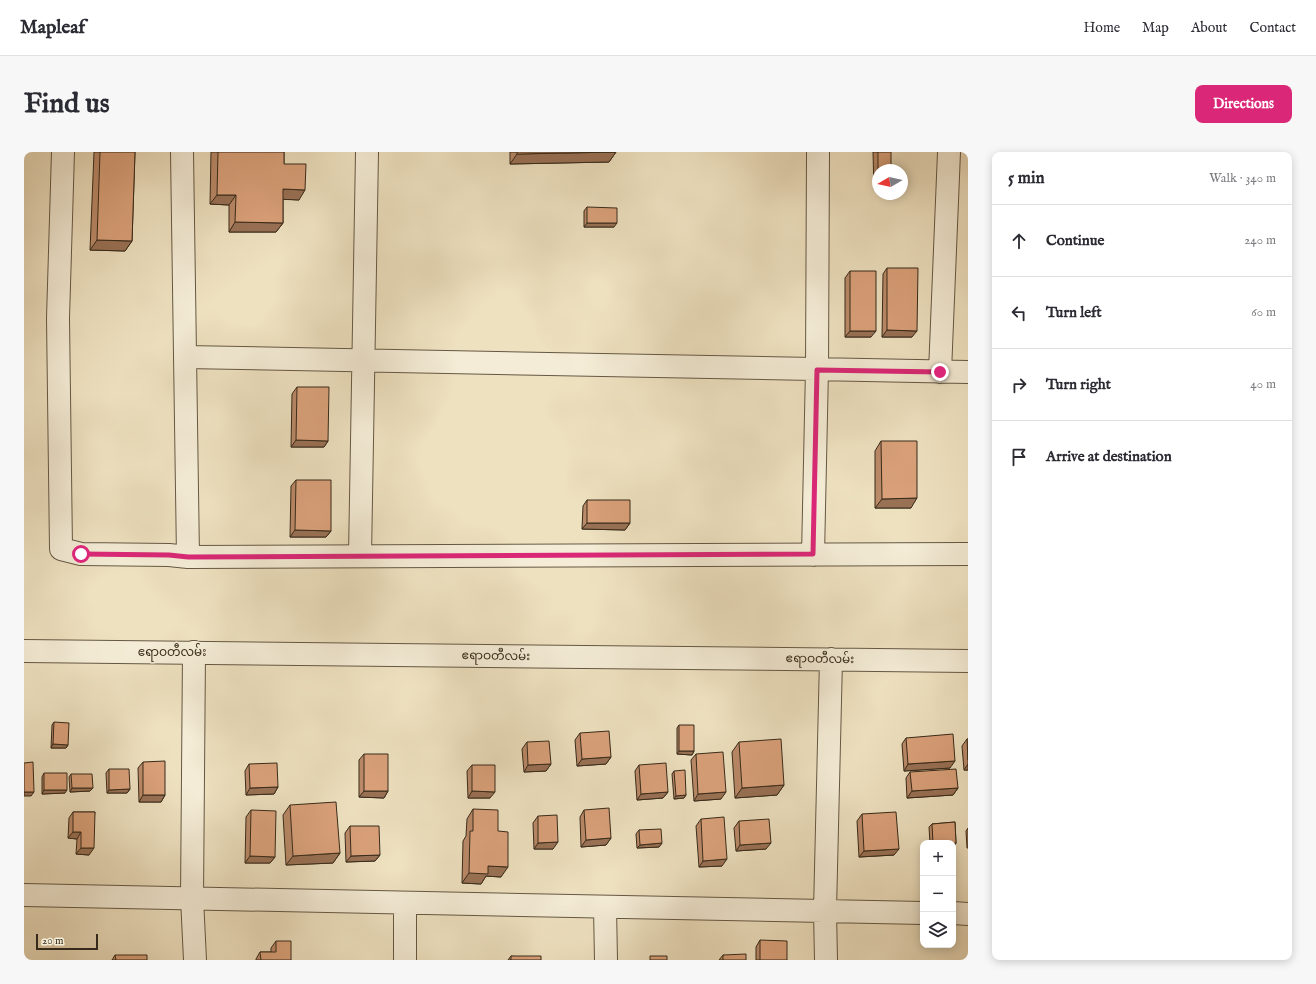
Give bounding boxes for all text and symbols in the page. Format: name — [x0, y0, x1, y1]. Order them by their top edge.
text: Mapleaf — [20, 16, 85, 40]
text: Home — [1084, 19, 1120, 37]
text: Map — [1142, 19, 1169, 37]
text: About — [1191, 19, 1227, 37]
text: Contact — [1249, 19, 1296, 37]
button: Directions — [1195, 85, 1292, 123]
text: Find us — [24, 87, 110, 122]
north arrow — [872, 164, 908, 200]
text: 5 min — [1008, 168, 1045, 189]
text: Walk · 340 m — [1209, 170, 1276, 187]
icon: ahead — [1008, 230, 1030, 252]
text: Continue — [1046, 231, 1104, 250]
text: 240 m — [1244, 232, 1276, 249]
icon: left — [1008, 302, 1030, 324]
text: Turn left — [1046, 303, 1102, 322]
text: 60 m — [1251, 304, 1276, 321]
route end — [931, 363, 949, 381]
icon: right — [1008, 374, 1030, 396]
text: Turn right — [1046, 375, 1111, 394]
text: 40 m — [1250, 376, 1276, 393]
icon: arrive — [1008, 446, 1030, 468]
text: Arrive at destination — [1046, 447, 1172, 466]
route start — [72, 545, 90, 563]
street label: ဧရာဝတီလမ်း — [138, 643, 206, 662]
street label: ဧရာဝတီလမ်း — [462, 646, 530, 666]
street label: ဧရာဝတီလမ်း — [786, 649, 854, 669]
map controls — [920, 840, 956, 948]
button: + — [920, 840, 956, 876]
button: − — [920, 876, 956, 912]
button: layers — [920, 912, 956, 948]
scale bar — [36, 932, 98, 951]
text: 20 m — [42, 934, 63, 948]

